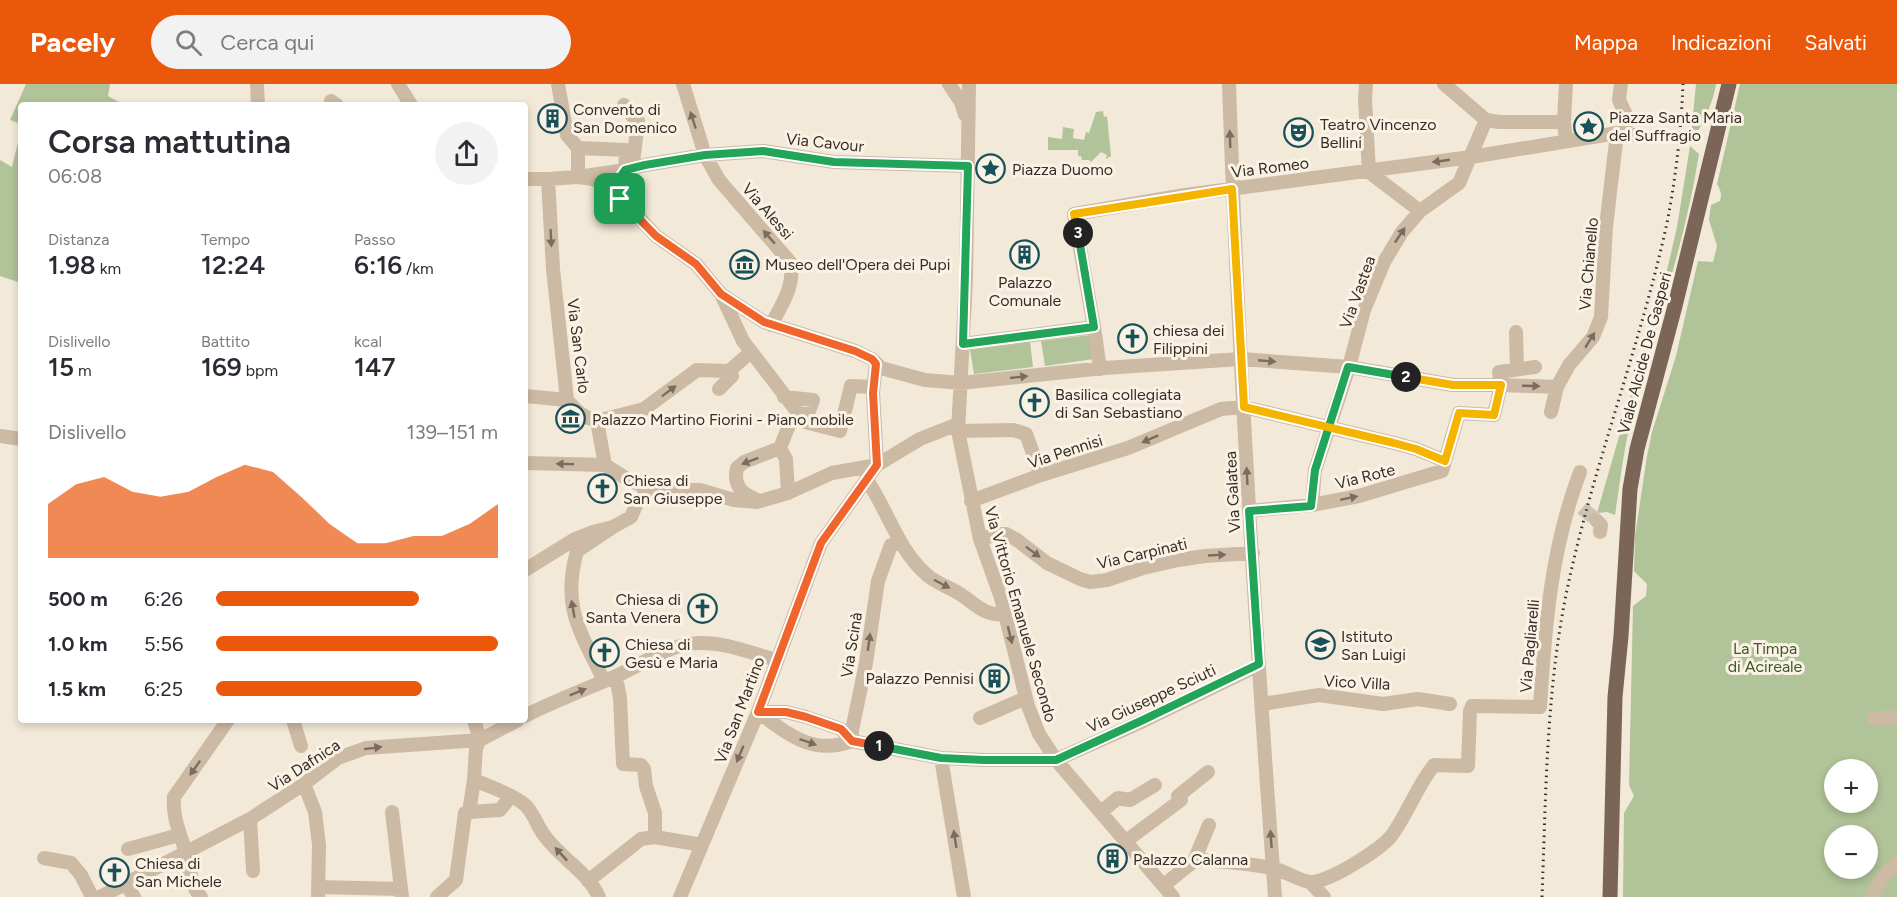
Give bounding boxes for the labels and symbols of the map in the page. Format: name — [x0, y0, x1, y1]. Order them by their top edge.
place label: Convento di San Domenico — [573, 100, 677, 137]
building icon: Convento di San Domenico — [536, 102, 568, 134]
place label: Piazza Santa Maria del Suffragio — [1609, 108, 1742, 145]
place icon: Piazza Santa Maria del Suffragio — [1572, 110, 1604, 142]
one-way arrow — [688, 111, 698, 129]
place label: Teatro Vincenzo Bellini — [1320, 115, 1437, 152]
theatre icon: Teatro Vincenzo Bellini — [1283, 117, 1315, 149]
street label: Via Cavour — [785, 129, 865, 156]
one-way arrow — [1226, 129, 1235, 148]
place icon: Piazza Duomo — [975, 153, 1007, 185]
street label: Via Romeo — [1230, 153, 1310, 182]
one-way arrow — [1432, 157, 1451, 166]
place label: Piazza Duomo — [1012, 160, 1113, 179]
pin — [594, 173, 645, 224]
street label: Via Alessi — [738, 179, 797, 243]
street label: Via Chianello — [1575, 217, 1602, 311]
pin: 3 — [1063, 218, 1093, 248]
one-way arrow — [1395, 227, 1406, 244]
one-way arrow — [546, 228, 556, 247]
one-way arrow — [762, 230, 776, 245]
building icon: Palazzo Comunale — [1009, 238, 1041, 270]
museum icon: Museo dell'Opera dei Pupi — [728, 248, 760, 280]
street label: Via Vastea — [1336, 253, 1379, 331]
place label: Museo dell'Opera dei Pupi — [765, 255, 950, 274]
street label: Viale Alcide De Gasperi — [1614, 270, 1675, 436]
place label: Palazzo Comunale — [989, 273, 1062, 310]
street label: Via San Carlo — [563, 297, 594, 395]
place label: chiesa dei Filippini — [1153, 321, 1224, 358]
church icon: chiesa dei Filippini — [1116, 323, 1148, 355]
one-way arrow — [1585, 331, 1596, 348]
one-way arrow — [1258, 356, 1277, 366]
pin: 2 — [1391, 362, 1421, 392]
one-way arrow — [1010, 372, 1029, 382]
one-way arrow — [1522, 381, 1541, 390]
one-way arrow — [661, 385, 676, 397]
place label: Basilica collegiata di San Sebastiano — [1055, 385, 1183, 422]
church icon: Basilica collegiata di San Sebastiano — [1018, 387, 1050, 419]
museum icon: Palazzo Martino Fiorini - Piano nobile — [555, 403, 587, 435]
place label: Palazzo Martino Fiorini - Piano nobile — [592, 410, 854, 429]
street label: Via Pennisi — [1025, 430, 1105, 472]
one-way arrow — [1141, 434, 1158, 443]
street label: Via Galatea — [1221, 451, 1244, 533]
one-way arrow — [740, 456, 758, 466]
one-way arrow — [556, 459, 575, 469]
street label: Via Rote — [1333, 460, 1397, 493]
one-way arrow — [1243, 467, 1252, 486]
place label: Chiesa di San Giuseppe — [623, 471, 723, 508]
church icon: Chiesa di San Giuseppe — [586, 473, 618, 505]
one-way arrow — [1339, 493, 1358, 502]
street label: Via Vittorio Emanuele Secondo — [981, 504, 1060, 724]
street label: Via Carpinati — [1095, 534, 1189, 573]
one-way arrow — [1024, 546, 1040, 558]
one-way arrow — [1207, 550, 1226, 559]
one-way arrow — [934, 579, 951, 589]
place label: Chiesa di Santa Venera — [586, 590, 681, 627]
church icon: Chiesa di Santa Venera — [686, 592, 718, 624]
street label: Via Pagliarelli — [1516, 598, 1543, 694]
one-way arrow — [568, 599, 577, 618]
street label: Via Scinà — [837, 611, 866, 679]
one-way arrow — [1006, 626, 1015, 644]
place label: Istituto San Luigi — [1341, 627, 1406, 664]
school or university icon: Istituto San Luigi — [1304, 629, 1336, 661]
one-way arrow — [864, 632, 873, 651]
place label: Chiesa di Gesù e Maria — [625, 635, 718, 672]
church icon: Chiesa di Gesù e Maria — [588, 637, 620, 669]
park label: La Timpa di Acireale — [1728, 639, 1803, 676]
street label: Via San Martino — [710, 654, 769, 766]
street label: Via Giuseppe Sciuti — [1084, 660, 1219, 737]
building icon: Palazzo Pennisi — [979, 662, 1011, 694]
place label: Palazzo Pennisi — [866, 669, 974, 688]
street label: Vico Villa — [1323, 671, 1391, 694]
one-way arrow — [569, 687, 587, 696]
pin: 1 — [864, 731, 894, 761]
street label: Via Dafnica — [265, 735, 344, 796]
one-way arrow — [799, 738, 817, 748]
one-way arrow — [364, 743, 383, 752]
one-way arrow — [735, 746, 745, 764]
one-way arrow — [190, 760, 201, 776]
one-way arrow — [1266, 829, 1276, 848]
one-way arrow — [950, 830, 959, 849]
building icon: Palazzo Calanna — [1096, 843, 1128, 875]
one-way arrow — [554, 847, 568, 861]
place label: Palazzo Calanna — [1133, 850, 1248, 869]
place label: Chiesa di San Michele — [135, 854, 222, 891]
church icon: Chiesa di San Michele — [98, 856, 130, 888]

